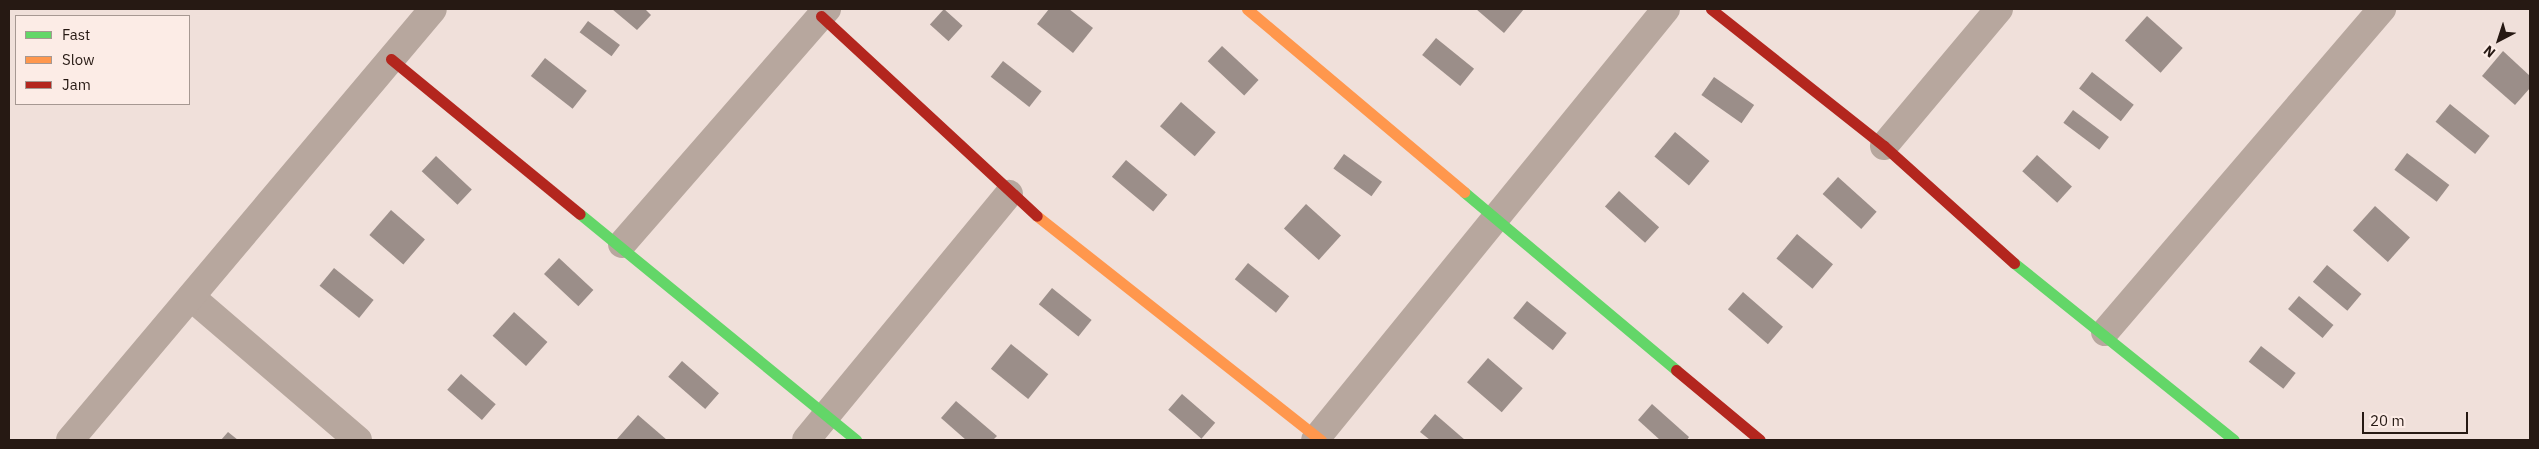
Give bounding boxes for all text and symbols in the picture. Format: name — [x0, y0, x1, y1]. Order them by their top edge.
legend — [15, 15, 190, 105]
north arrow — [2474, 15, 2524, 65]
text: Fast — [62, 25, 90, 44]
text: N — [2480, 41, 2499, 62]
text: Slow — [62, 50, 95, 69]
text: Jam — [62, 75, 91, 94]
scale bar — [2364, 402, 2470, 434]
text: 20 m — [2370, 411, 2405, 430]

